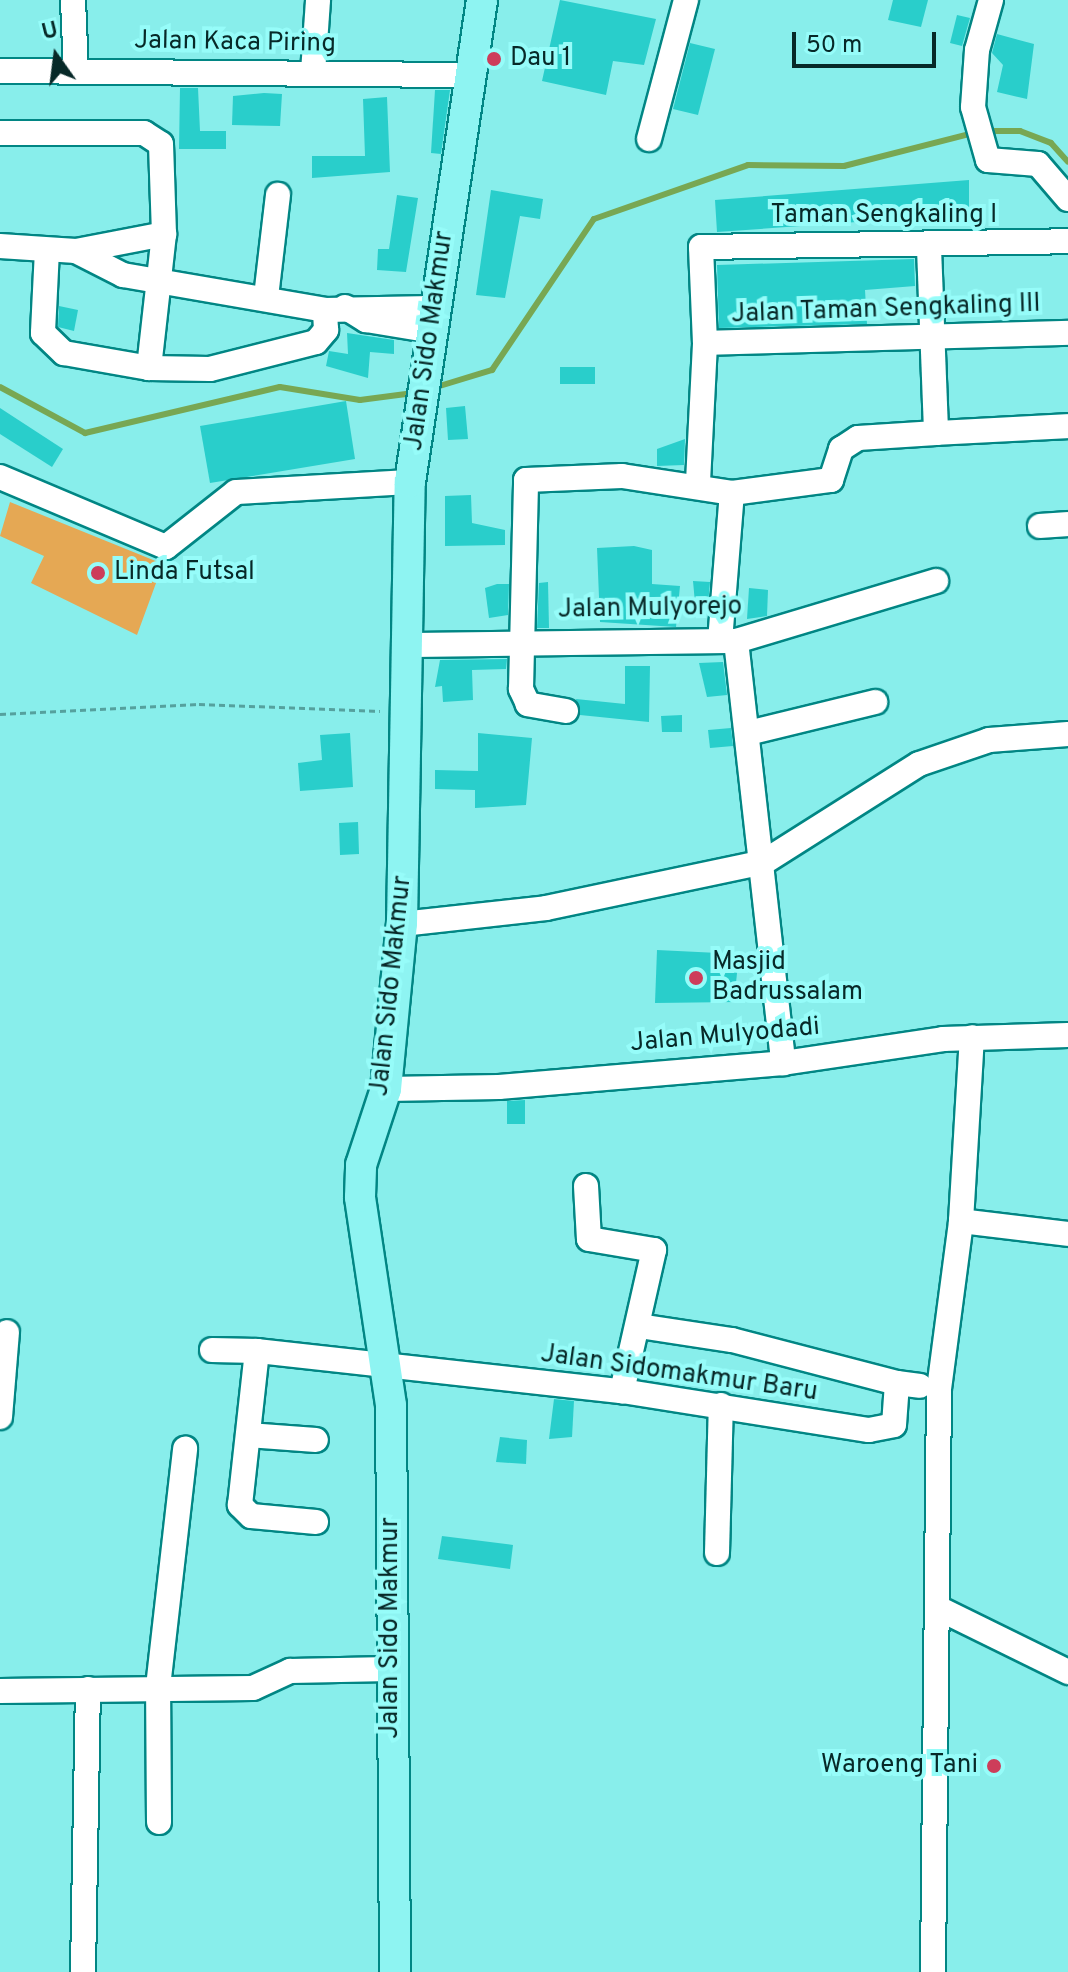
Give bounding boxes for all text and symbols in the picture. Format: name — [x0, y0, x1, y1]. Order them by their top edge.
north arrow — [16, 16, 96, 96]
scale bar — [796, 16, 940, 66]
text: U — [39, 17, 61, 47]
street label: Jalan Kaca Piring — [134, 26, 336, 60]
text: 50 m — [806, 31, 862, 61]
place label: Dau 1 — [510, 43, 571, 75]
marker: Dau 1 — [485, 50, 503, 68]
street label: Taman Sengkaling I — [771, 200, 997, 232]
street label: Jalan Sido Makmur — [399, 229, 461, 453]
street label: Jalan Taman Sengkaling III — [730, 289, 1042, 331]
place label: Linda Futsal — [114, 557, 255, 589]
marker: Linda Futsal — [89, 564, 107, 582]
street label: Jalan Mulyorejo — [558, 592, 742, 626]
street label: Jalan Sido Makmur — [365, 874, 419, 1098]
place label: Masjid Badrussalam — [712, 947, 863, 1008]
marker: Masjid Badrussalam — [687, 969, 705, 987]
street label: Jalan Mulyodadi — [629, 1012, 821, 1060]
street label: Jalan Sidomakmur Baru — [539, 1339, 819, 1409]
street label: Jalan Sido Makmur — [375, 1517, 407, 1739]
place label: Waroeng Tani — [820, 1750, 978, 1782]
marker: Waroeng Tani — [985, 1757, 1003, 1775]

